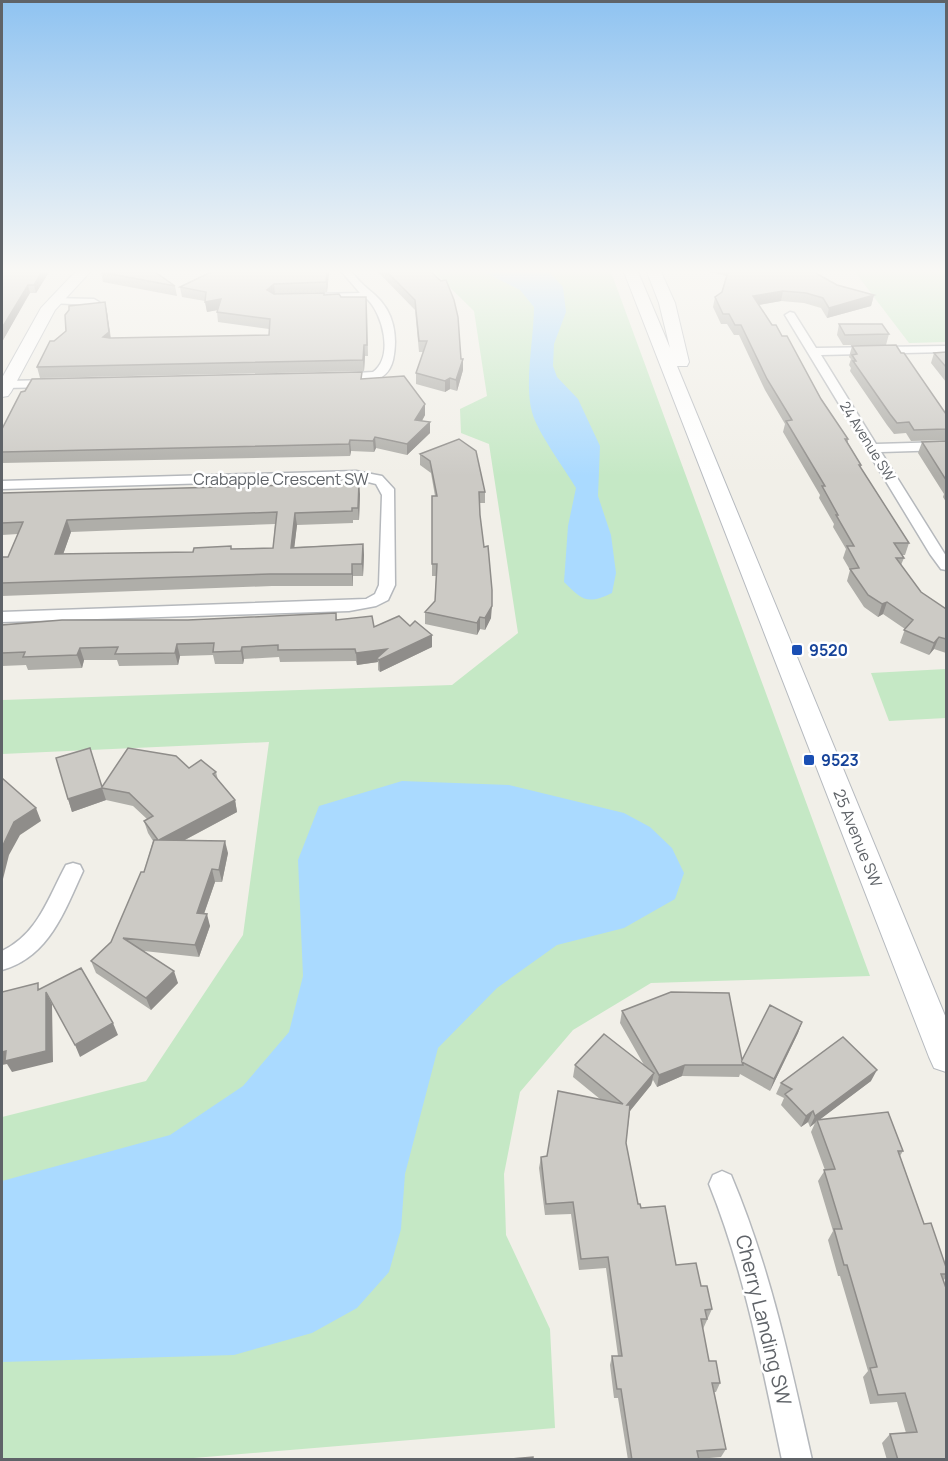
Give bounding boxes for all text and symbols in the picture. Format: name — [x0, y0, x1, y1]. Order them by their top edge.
street label: 24 Avenue SW — [836, 397, 900, 485]
street label: Crabapple Crescent SW — [193, 468, 369, 490]
place label: 9520 — [809, 639, 848, 661]
marker: 9520 — [790, 643, 804, 657]
place label: 9523 — [821, 749, 859, 771]
marker: 9523 — [802, 753, 816, 767]
street label: 25 Avenue SW — [828, 786, 888, 890]
street label: Cherry Landing SW — [730, 1232, 798, 1408]

